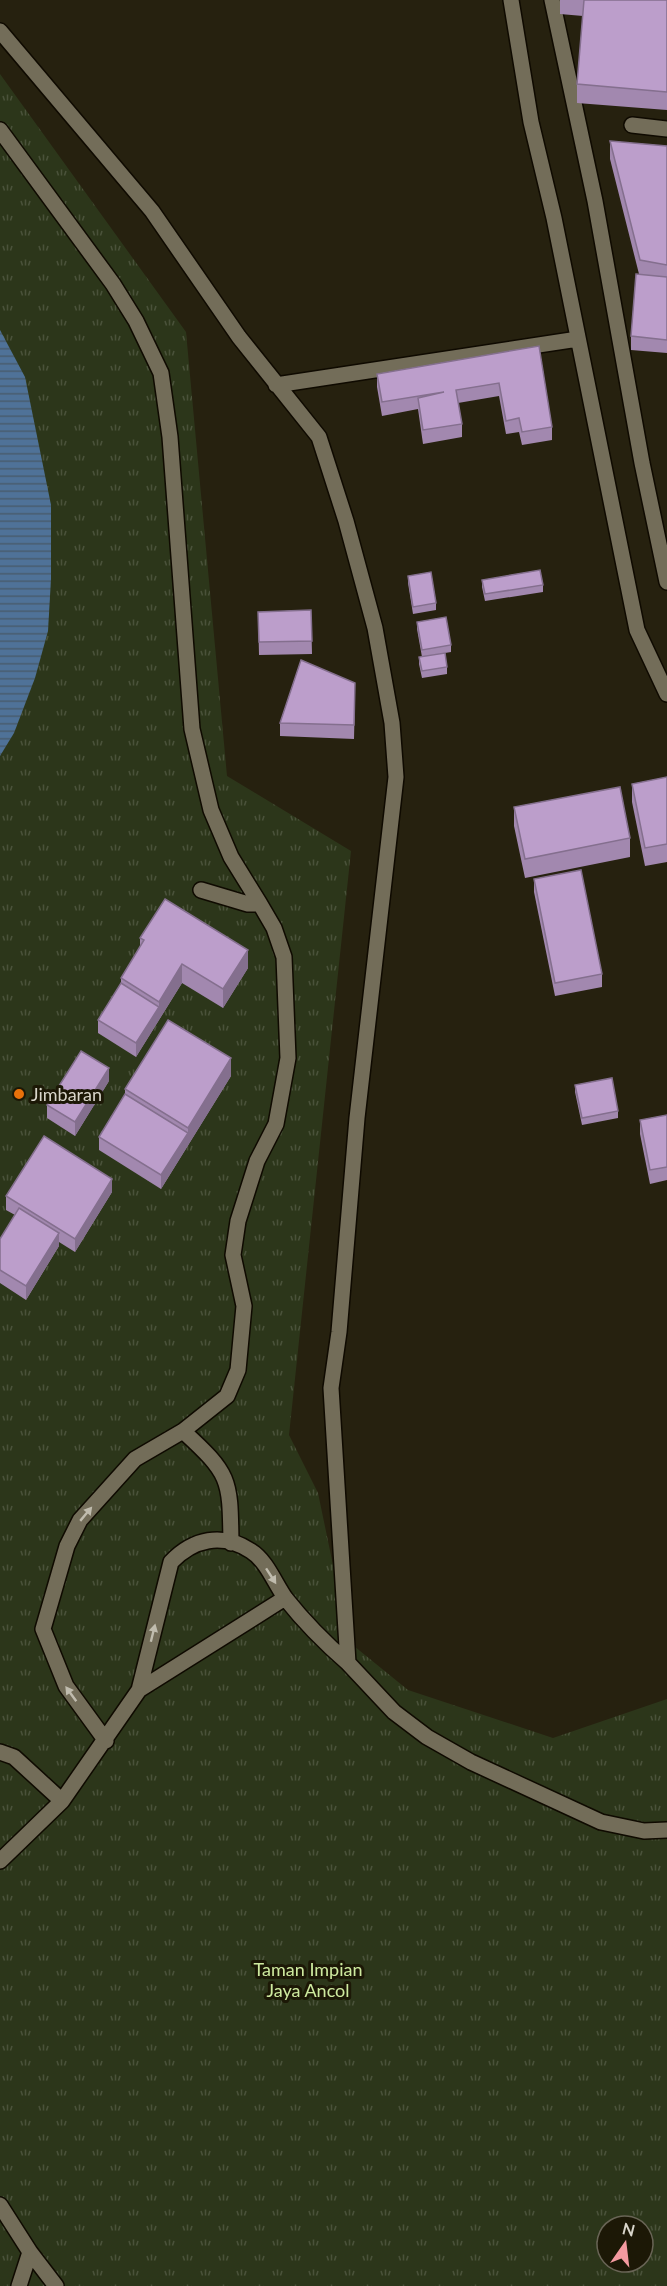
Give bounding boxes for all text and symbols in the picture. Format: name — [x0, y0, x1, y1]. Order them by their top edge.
place label: Jimbaran — [31, 1083, 102, 1105]
marker: Jimbaran — [12, 1087, 26, 1101]
one-way arrow — [79, 1507, 92, 1522]
one-way arrow — [265, 1568, 276, 1584]
one-way arrow — [149, 1624, 159, 1642]
one-way arrow — [66, 1686, 78, 1701]
park label: Taman Impian Jaya Ancol — [253, 1958, 363, 2001]
north arrow — [595, 2214, 655, 2274]
text: N — [620, 2218, 637, 2240]

